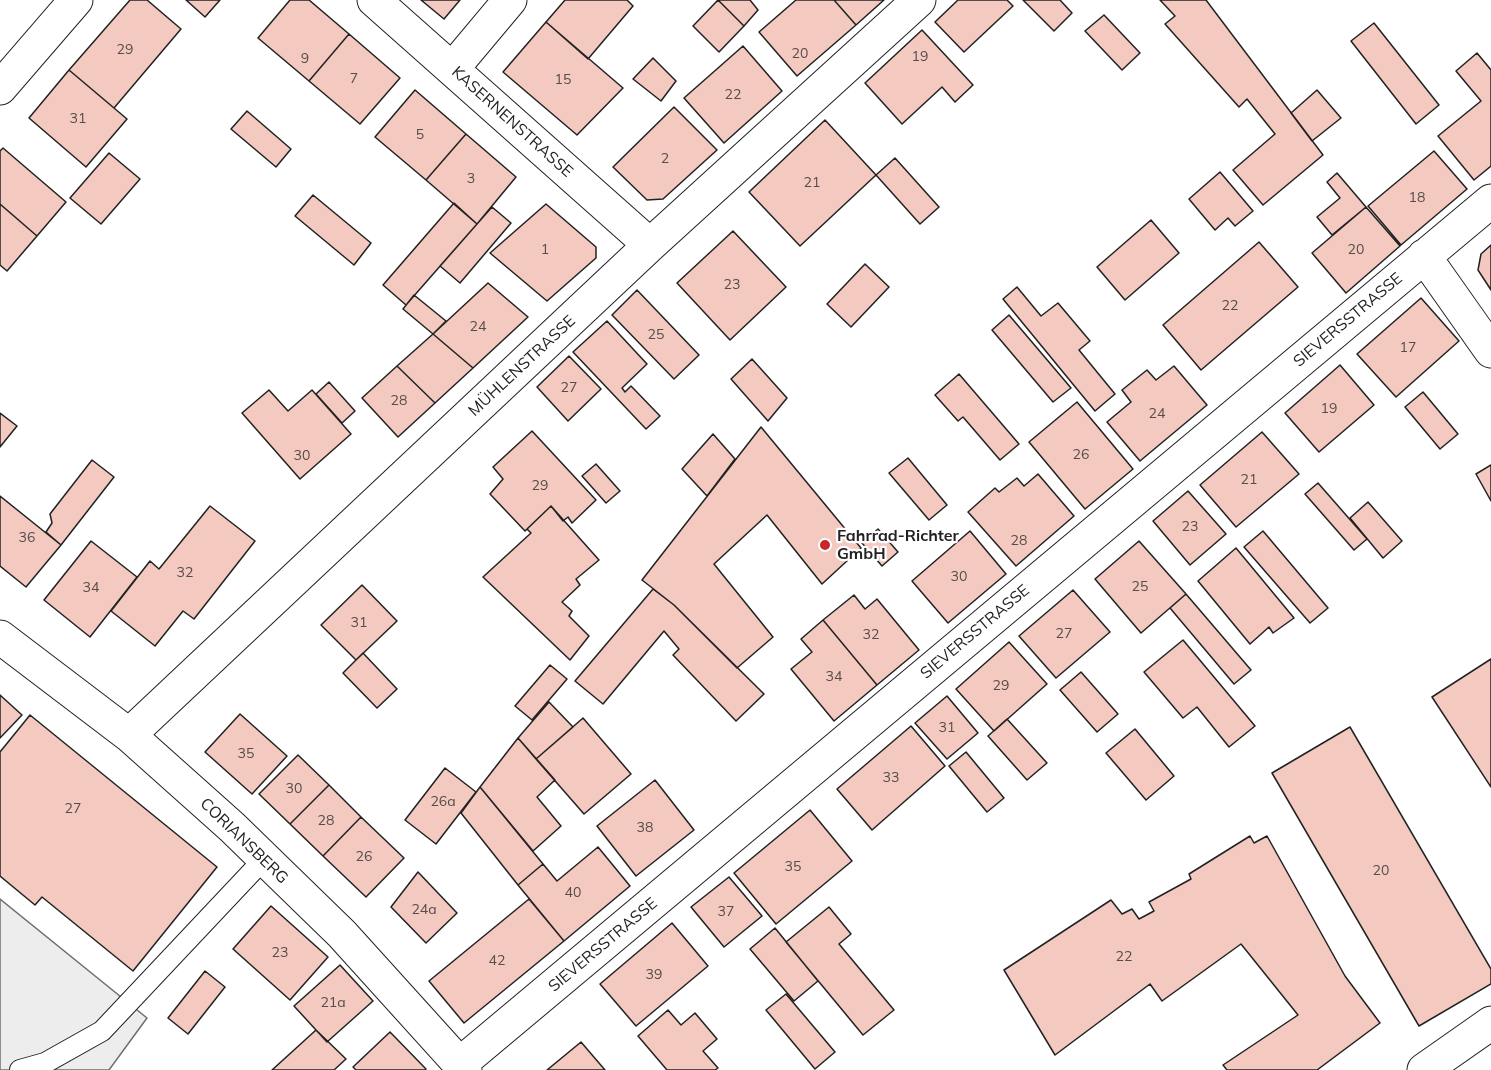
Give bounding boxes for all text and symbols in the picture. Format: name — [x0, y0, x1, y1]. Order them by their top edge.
house number: 29 — [117, 42, 133, 58]
house number: 20 — [792, 46, 808, 62]
house number: 19 — [912, 49, 928, 65]
house number: 9 — [301, 51, 309, 67]
street label: KASERNENSTRASSE — [447, 63, 577, 181]
house number: 7 — [350, 71, 358, 87]
house number: 15 — [555, 72, 571, 88]
house number: 22 — [725, 87, 741, 103]
house number: 31 — [70, 111, 86, 127]
house number: 5 — [416, 127, 424, 143]
house number: 2 — [661, 151, 669, 167]
house number: 3 — [467, 171, 475, 187]
house number: 21 — [804, 175, 820, 191]
house number: 18 — [1409, 190, 1425, 206]
house number: 1 — [541, 242, 549, 258]
house number: 20 — [1348, 242, 1364, 258]
street label: SIEVERSSTRASSE — [1290, 269, 1406, 371]
house number: 23 — [724, 277, 740, 293]
house number: 22 — [1222, 298, 1238, 314]
street label: MÜHLENSTRASSE — [465, 312, 579, 420]
house number: 24 — [470, 319, 486, 335]
house number: 25 — [648, 327, 664, 343]
house number: 17 — [1400, 340, 1416, 356]
house number: 27 — [561, 380, 577, 396]
house number: 28 — [391, 393, 407, 409]
house number: 19 — [1321, 401, 1337, 417]
house number: 24 — [1149, 406, 1165, 422]
house number: 26 — [1073, 447, 1089, 463]
house number: 30 — [294, 448, 310, 464]
house number: 21 — [1241, 472, 1257, 488]
house number: 29 — [532, 478, 548, 494]
house number: 23 — [1182, 519, 1198, 535]
place label: Fahrrad-Richter GmbH — [837, 526, 959, 564]
house number: 36 — [19, 530, 35, 546]
house number: 28 — [1011, 533, 1027, 549]
marker: Fahrrad-Richter GmbH — [818, 538, 832, 552]
house number: 32 — [177, 565, 193, 581]
house number: 30 — [951, 569, 967, 585]
house number: 25 — [1132, 579, 1148, 595]
house number: 34 — [83, 580, 99, 596]
street label: SIEVERSSTRASSE — [917, 581, 1033, 683]
house number: 31 — [351, 615, 367, 631]
house number: 27 — [1056, 626, 1072, 642]
house number: 32 — [863, 627, 879, 643]
house number: 34 — [826, 669, 842, 685]
house number: 29 — [993, 678, 1009, 694]
house number: 31 — [939, 720, 955, 736]
house number: 35 — [238, 746, 254, 762]
house number: 33 — [883, 770, 899, 786]
house number: 30 — [286, 781, 302, 797]
street label: CORIANSBERG — [196, 794, 292, 888]
house number: 26a — [430, 794, 456, 810]
house number: 27 — [65, 801, 81, 817]
house number: 28 — [318, 813, 334, 829]
house number: 38 — [637, 820, 653, 836]
house number: 26 — [356, 849, 372, 865]
house number: 35 — [785, 859, 801, 875]
house number: 20 — [1373, 863, 1389, 879]
house number: 40 — [565, 885, 581, 901]
street label: SIEVERSSTRASSE — [545, 894, 661, 996]
house number: 24a — [411, 902, 437, 918]
house number: 37 — [718, 904, 734, 920]
house number: 23 — [272, 945, 288, 961]
house number: 22 — [1116, 949, 1132, 965]
house number: 42 — [489, 953, 505, 969]
house number: 39 — [646, 967, 662, 983]
house number: 21a — [320, 995, 346, 1011]

